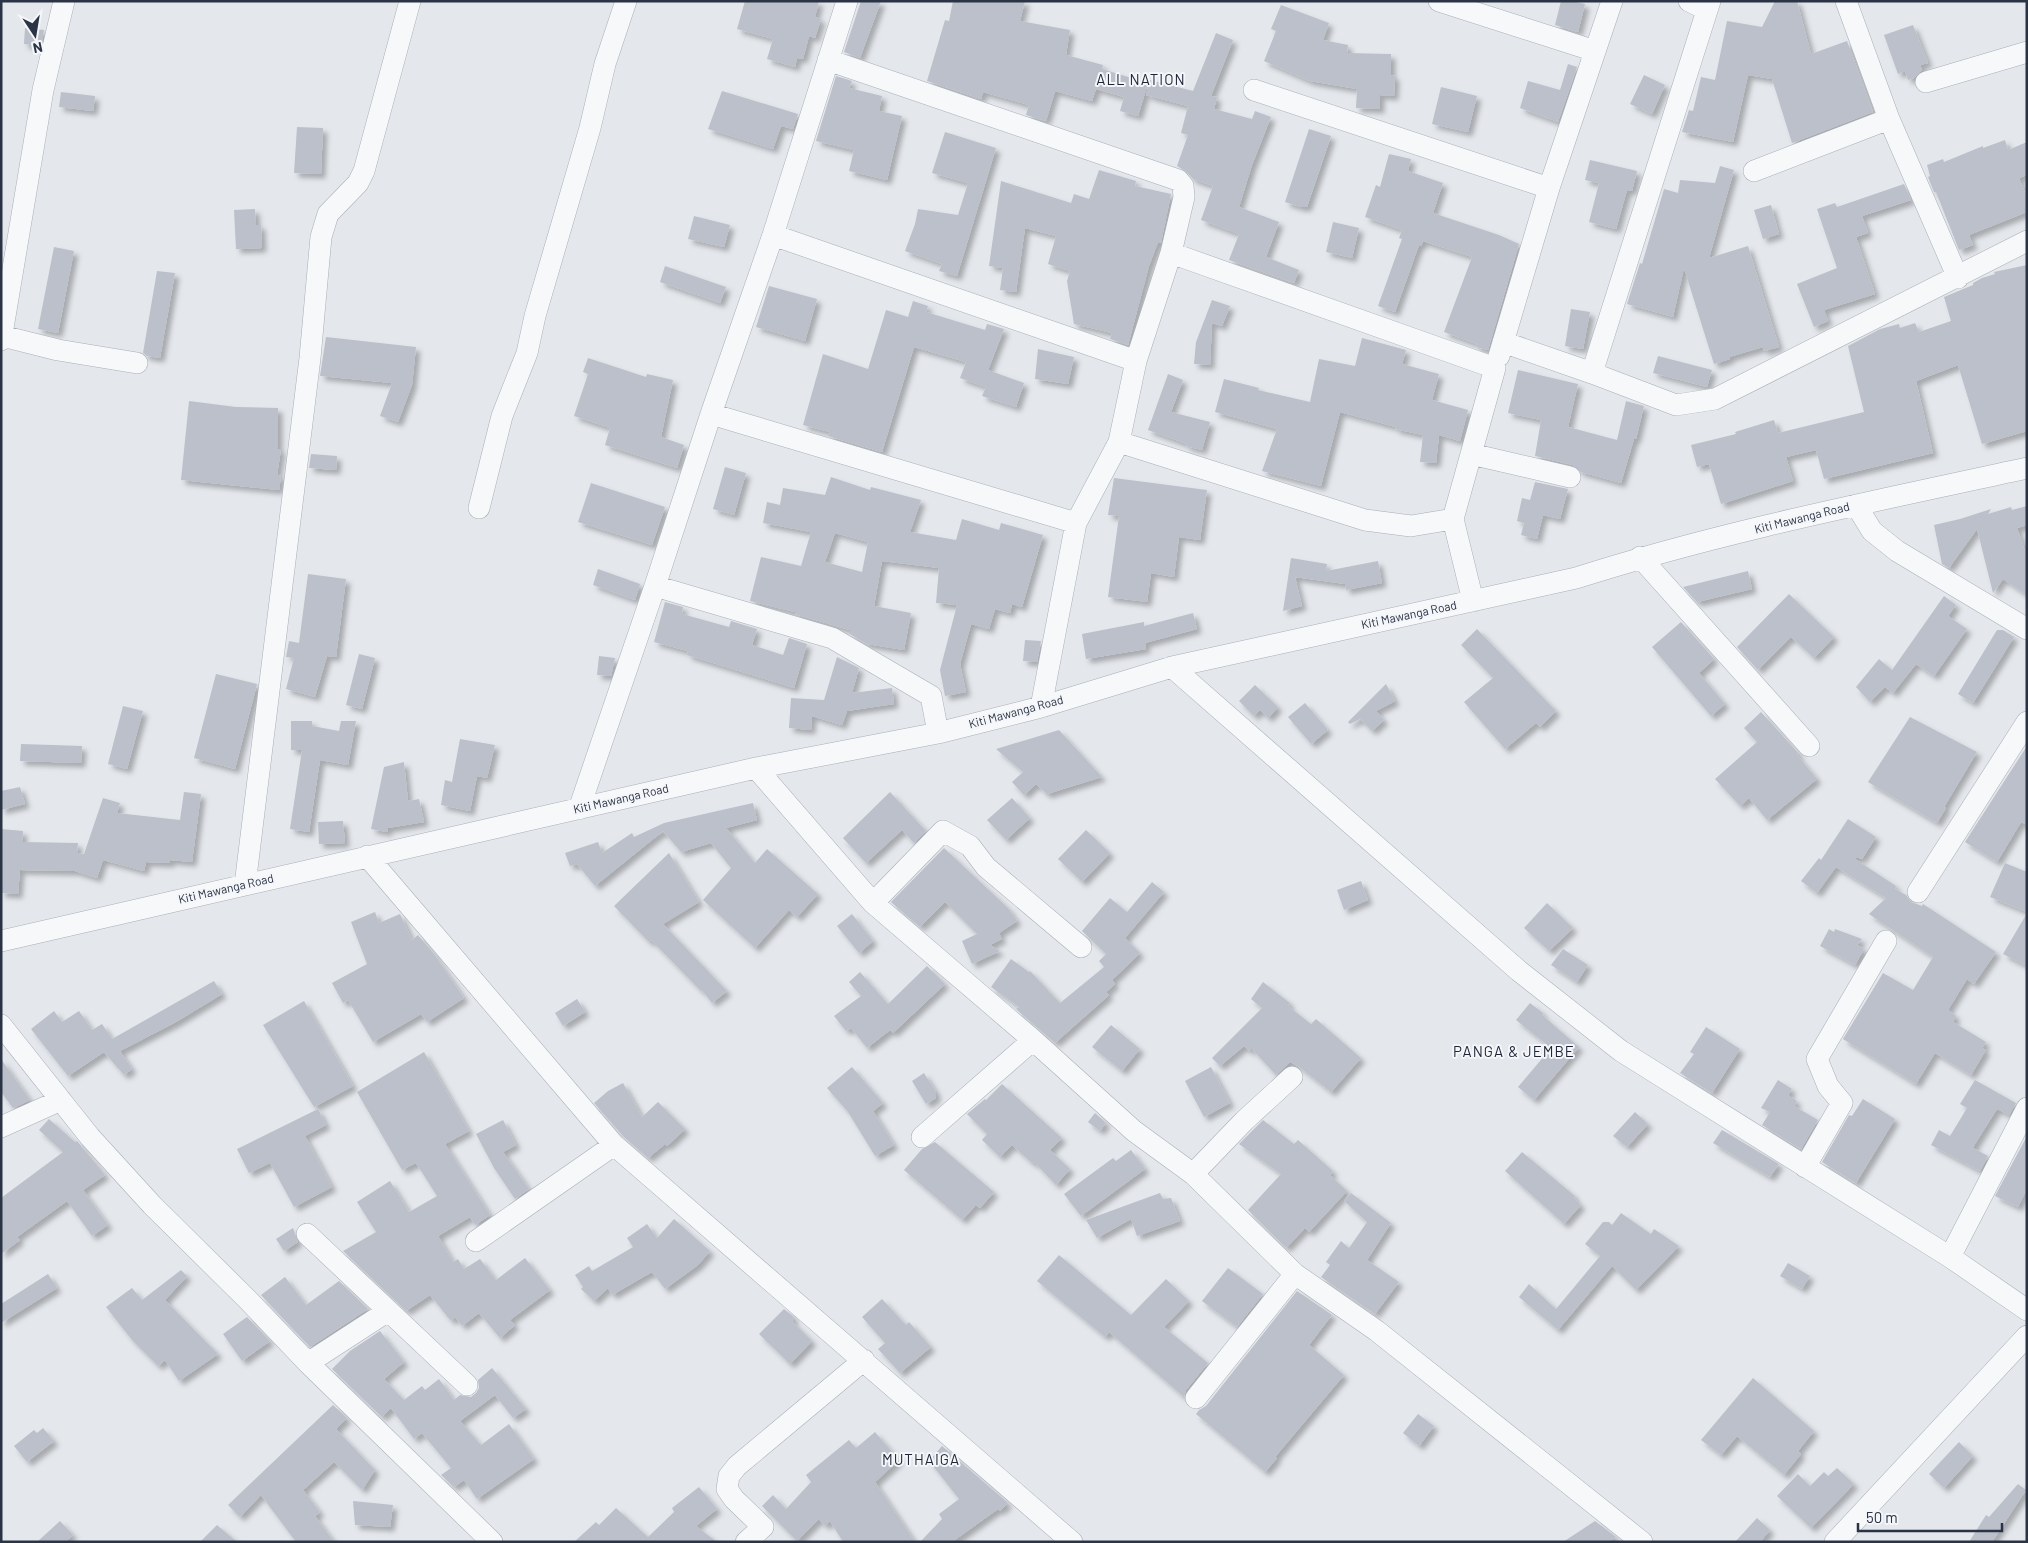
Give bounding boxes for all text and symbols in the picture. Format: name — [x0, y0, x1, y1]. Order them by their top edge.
north arrow — [10, 10, 60, 60]
text: N — [31, 39, 44, 57]
district label: ALL NATION — [1096, 70, 1186, 88]
street label: Kiti Mawanga Road — [1753, 498, 1851, 536]
street label: Kiti Mawanga Road — [1360, 597, 1458, 631]
street label: Kiti Mawanga Road — [967, 692, 1065, 730]
street label: Kiti Mawanga Road — [572, 780, 670, 816]
street label: Kiti Mawanga Road — [177, 870, 275, 906]
district label: PANGA & JEMBE — [1453, 1042, 1575, 1060]
district label: MUTHAIGA — [882, 1450, 960, 1468]
scale bar — [1858, 1500, 2002, 1532]
text: 50 m — [1866, 1508, 1898, 1526]

